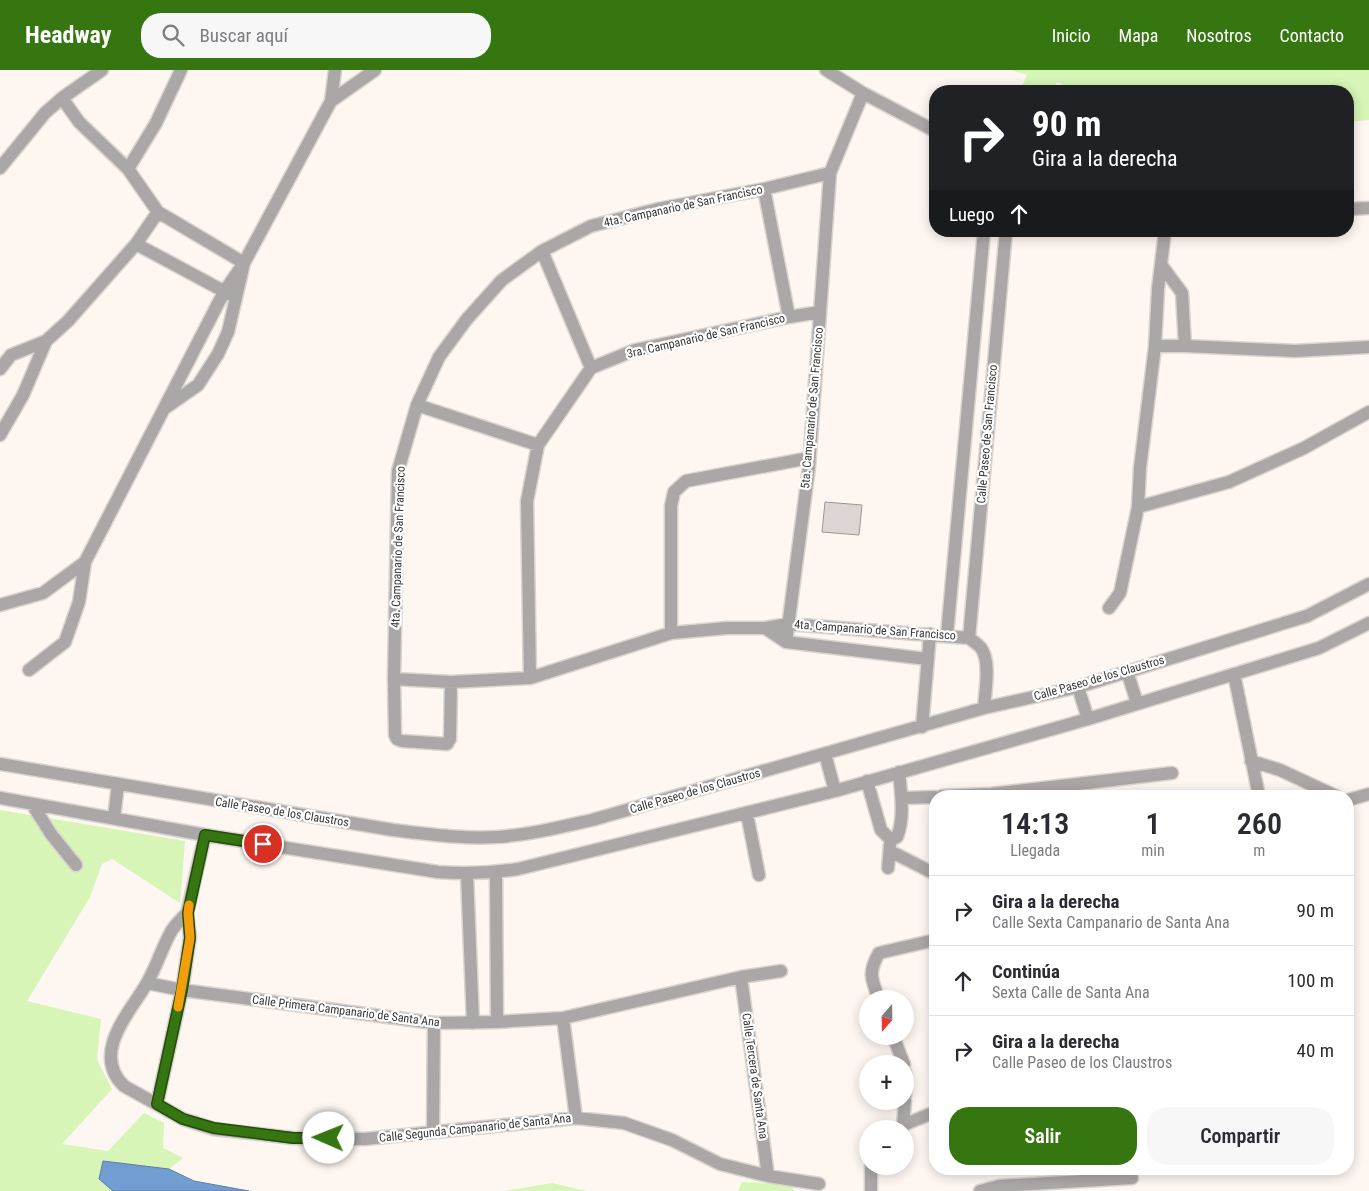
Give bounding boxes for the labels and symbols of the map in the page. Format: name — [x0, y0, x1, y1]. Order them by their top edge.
street label: 4ta. Campanario de San Francisco — [602, 182, 764, 230]
street label: 3ra. Campanario de San Francisco — [626, 311, 786, 361]
street label: 5ta. Campanario de San Francisco — [798, 327, 826, 489]
street label: Calle Paseo de San Francisco — [974, 364, 1000, 504]
street label: 4ta. Campanario de San Francisco — [388, 466, 408, 628]
street label: 4ta. Campanario de San Francisco — [794, 617, 956, 643]
street label: Calle Paseo de los Claustros — [1032, 653, 1166, 703]
street label: Calle Paseo de los Claustros — [628, 766, 762, 816]
street label: Calle Paseo de los Claustros — [214, 795, 350, 829]
pin — [242, 823, 284, 865]
north arrow — [859, 990, 914, 1045]
street label: Calle Primera Campanario de Santa Ana — [251, 993, 441, 1029]
street label: Calle Tercera de Santa Ana — [739, 1012, 771, 1140]
position arrow — [302, 1111, 354, 1163]
street label: Calle Segunda Campanario de Santa Ana — [378, 1111, 572, 1145]

